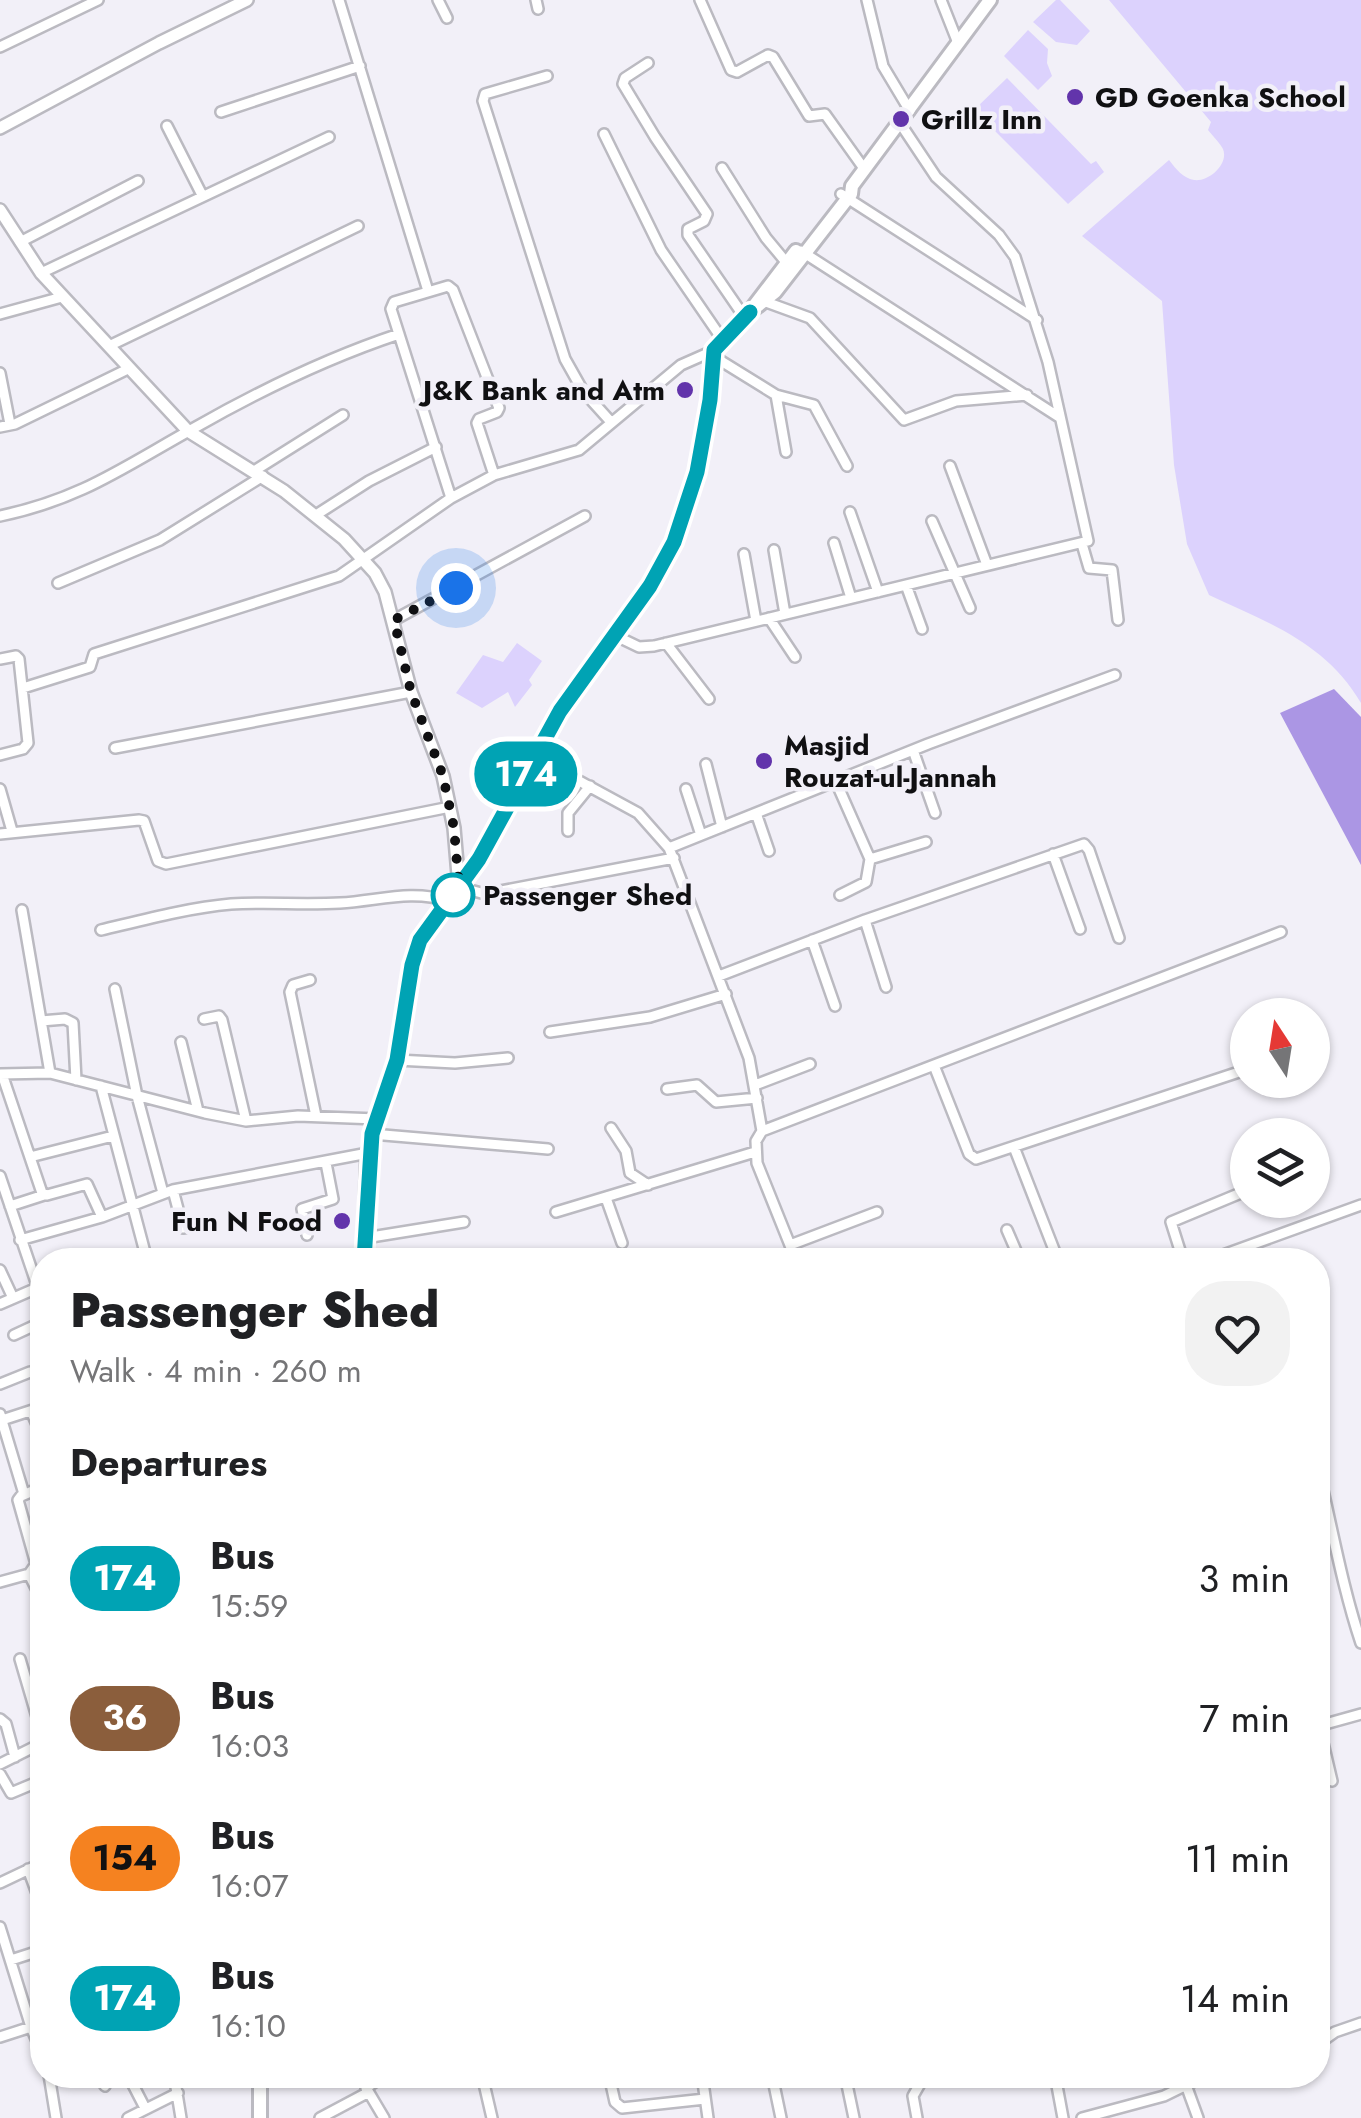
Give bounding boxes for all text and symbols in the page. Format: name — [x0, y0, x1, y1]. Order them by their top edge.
place label: GD Goenka School — [1095, 77, 1346, 118]
marker: GD Goenka School — [1064, 86, 1086, 108]
place label: Grillz Inn — [921, 99, 1042, 140]
marker: Grillz Inn — [890, 108, 912, 130]
place label: J&K Bank and Atm — [418, 370, 665, 411]
marker: J&K Bank and Atm — [674, 379, 696, 401]
your location — [431, 563, 481, 613]
place label: Masjid Rouzat-ul-Jannah — [784, 725, 997, 798]
line badge: 174 — [468, 742, 584, 806]
text: 174 — [494, 749, 558, 799]
marker: Masjid Rouzat-ul-Jannah — [753, 750, 775, 772]
marker: Passenger Shed — [432, 874, 474, 916]
place label: Passenger Shed — [483, 875, 692, 916]
north arrow — [1230, 998, 1330, 1098]
map controls — [1230, 998, 1330, 1218]
button: layers — [1230, 1118, 1330, 1218]
place label: Fun N Food — [171, 1201, 322, 1242]
marker: Fun N Food — [331, 1210, 353, 1232]
text: Passenger Shed — [70, 1276, 439, 1345]
button: heart — [1185, 1281, 1290, 1386]
text: Walk · 4 min · 260 m — [70, 1348, 362, 1394]
text: Departures — [70, 1435, 267, 1490]
text: Bus — [210, 1528, 274, 1583]
text: 3 min — [1198, 1551, 1290, 1606]
text: 174 — [93, 1553, 157, 1603]
text: 15:59 — [210, 1583, 289, 1629]
text: Bus — [210, 1668, 274, 1723]
text: 7 min — [1199, 1691, 1290, 1746]
text: 36 — [102, 1693, 148, 1743]
text: 16:03 — [210, 1723, 289, 1769]
text: Bus — [210, 1808, 274, 1863]
text: 11 min — [1185, 1831, 1290, 1886]
text: 154 — [93, 1833, 157, 1883]
text: 16:07 — [210, 1863, 288, 1909]
text: Bus — [210, 1948, 274, 2003]
text: 14 min — [1180, 1971, 1290, 2026]
text: 174 — [93, 1973, 157, 2023]
text: 16:10 — [210, 2003, 286, 2049]

